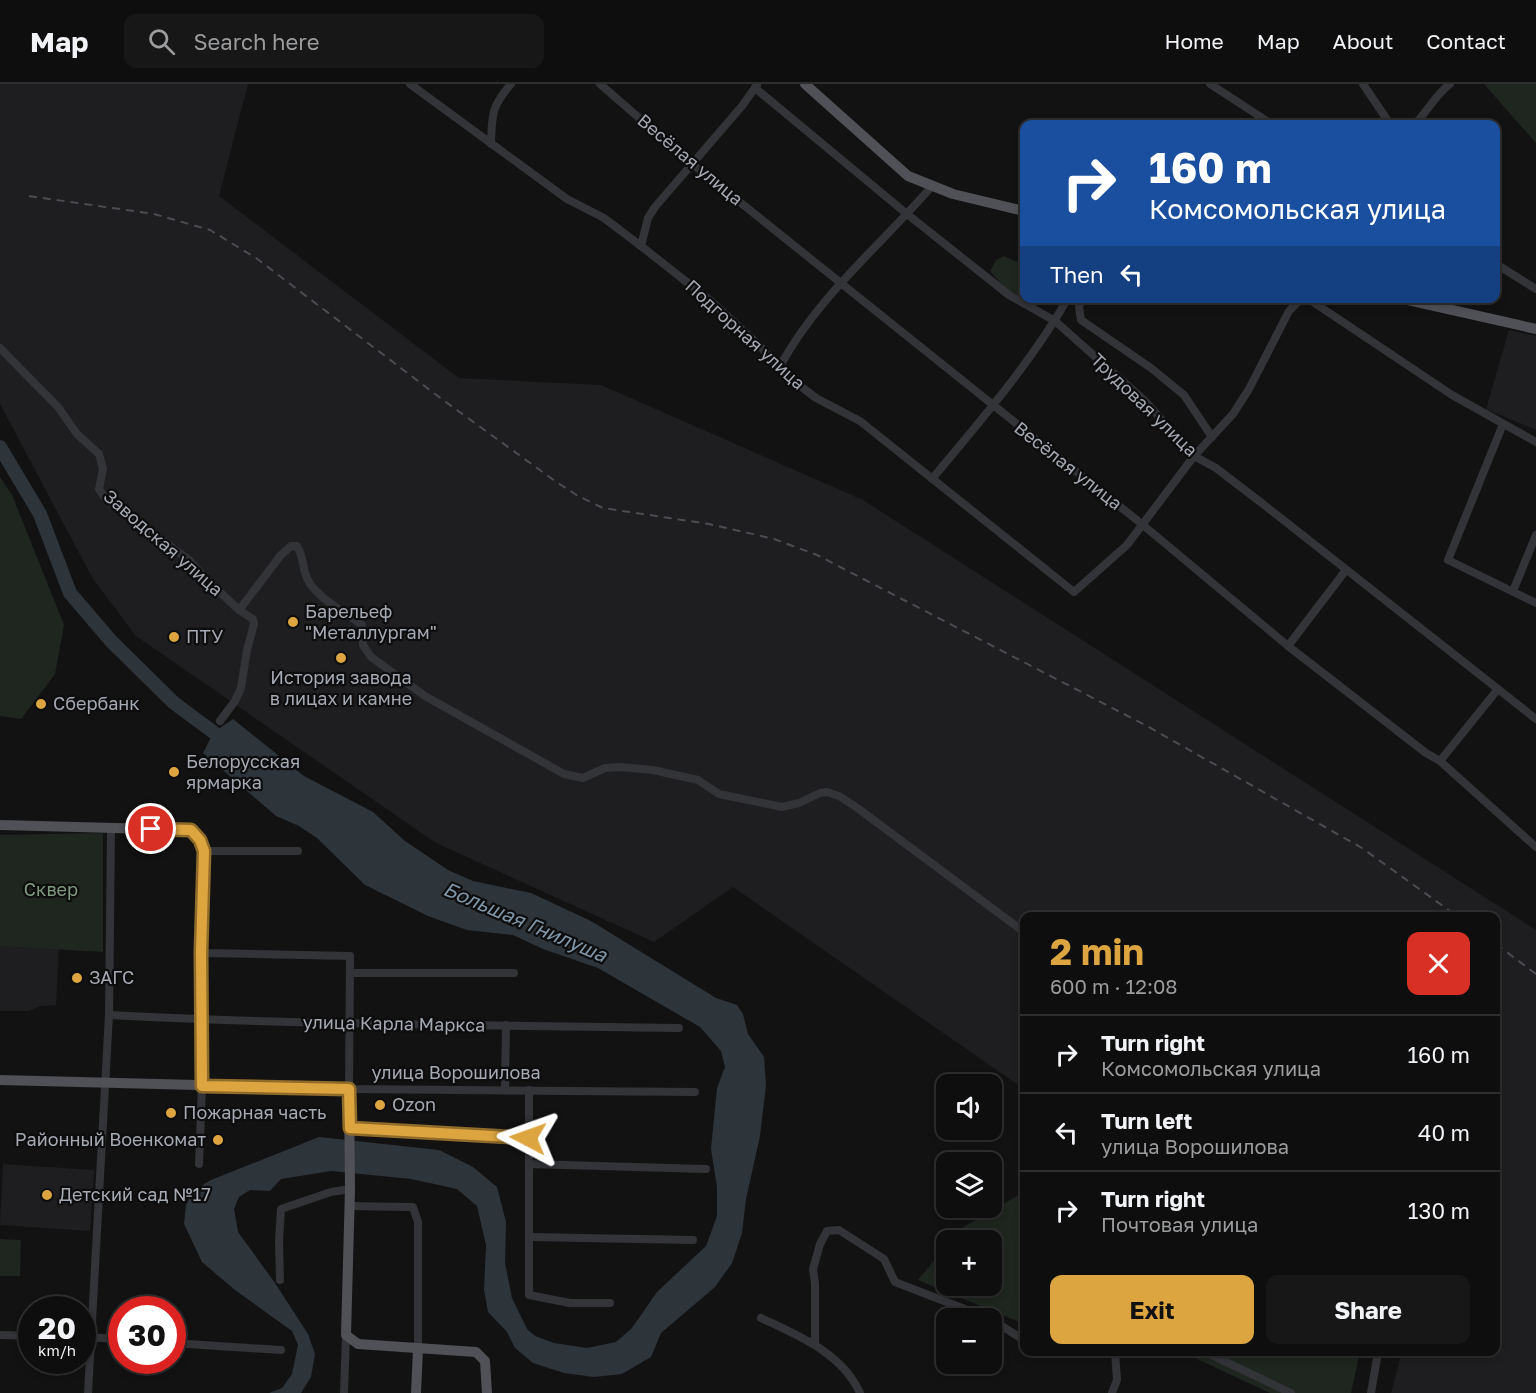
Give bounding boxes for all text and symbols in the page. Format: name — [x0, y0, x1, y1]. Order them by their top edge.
search box — [124, 14, 544, 68]
text: Map — [30, 25, 88, 58]
icon: search — [145, 25, 178, 58]
text: Search here — [193, 28, 319, 55]
text: Home — [1164, 28, 1224, 54]
text: Map — [1257, 28, 1300, 54]
text: About — [1333, 28, 1393, 54]
text: Contact — [1426, 28, 1506, 54]
street label: Весёлая улица — [633, 109, 748, 210]
text: 160 m — [1149, 142, 1272, 192]
icon: right — [1050, 144, 1128, 222]
text: Комсомольская улица — [1149, 193, 1446, 225]
icon: left — [1115, 258, 1148, 291]
text: Then — [1050, 261, 1103, 288]
street label: Подгорная улица — [681, 275, 810, 394]
street label: Трудовая улица — [1087, 348, 1202, 461]
street label: Весёлая улица — [1010, 416, 1127, 514]
street label: Заводская улица — [99, 484, 228, 600]
place label: Барельеф "Металлургам" — [305, 600, 437, 643]
marker: Барельеф "Металлургам" — [286, 615, 300, 629]
place label: ПТУ — [186, 625, 223, 647]
marker: ПТУ — [167, 630, 181, 644]
marker: История завода в лицах и камне — [334, 651, 348, 665]
place label: История завода в лицах и камне — [270, 666, 412, 709]
place label: Сбербанк — [53, 692, 140, 714]
marker: Сбербанк — [34, 697, 48, 711]
place label: Белорусская ярмарка — [186, 750, 300, 793]
marker: Белорусская ярмарка — [167, 765, 181, 779]
pin — [125, 803, 176, 854]
icon: arrive — [134, 812, 167, 845]
water label: Большая Гнилуша — [440, 876, 611, 968]
park label: Сквер — [24, 878, 78, 900]
text: 2 min — [1050, 930, 1144, 973]
button: close — [1407, 932, 1470, 995]
place label: ЗАГС — [89, 966, 134, 988]
marker: ЗАГС — [70, 971, 84, 985]
text: 600 m · 12:08 — [1050, 974, 1178, 998]
street label: улица Карла Маркса — [303, 1010, 486, 1036]
text: Turn right — [1101, 1029, 1205, 1056]
icon: right — [1050, 1038, 1083, 1071]
text: 160 m — [1407, 1041, 1470, 1068]
text: Комсомольская улица — [1101, 1056, 1321, 1080]
street label: улица Ворошилова — [371, 1061, 541, 1083]
map controls — [936, 1074, 1002, 1374]
button: sound — [936, 1074, 1002, 1140]
place label: Ozon — [392, 1093, 436, 1115]
marker: Ozon — [373, 1098, 387, 1112]
place label: Пожарная часть — [183, 1101, 327, 1123]
marker: Пожарная часть — [164, 1106, 178, 1120]
position arrow — [496, 1106, 560, 1170]
text: Turn left — [1101, 1107, 1192, 1134]
icon: left — [1050, 1116, 1083, 1149]
text: 40 m — [1418, 1119, 1470, 1146]
place label: Районный Военкомат — [15, 1128, 206, 1150]
marker: Районный Военкомат — [211, 1133, 225, 1147]
text: улица Ворошилова — [1101, 1134, 1289, 1158]
button: layers — [936, 1152, 1002, 1218]
place label: Детский сад №17 — [59, 1183, 211, 1205]
text: Turn right — [1101, 1185, 1205, 1212]
marker: Детский сад №17 — [40, 1188, 54, 1202]
icon: right — [1050, 1194, 1083, 1227]
text: 130 m — [1408, 1197, 1470, 1224]
text: Почтовая улица — [1101, 1212, 1258, 1236]
button: + — [936, 1230, 1002, 1296]
button: Exit — [1050, 1275, 1254, 1344]
button: Share — [1266, 1275, 1470, 1344]
speed limit sign: 30 — [108, 1296, 186, 1374]
button: − — [936, 1308, 1002, 1374]
text: 20 — [38, 1310, 76, 1346]
text: km/h — [38, 1341, 76, 1359]

